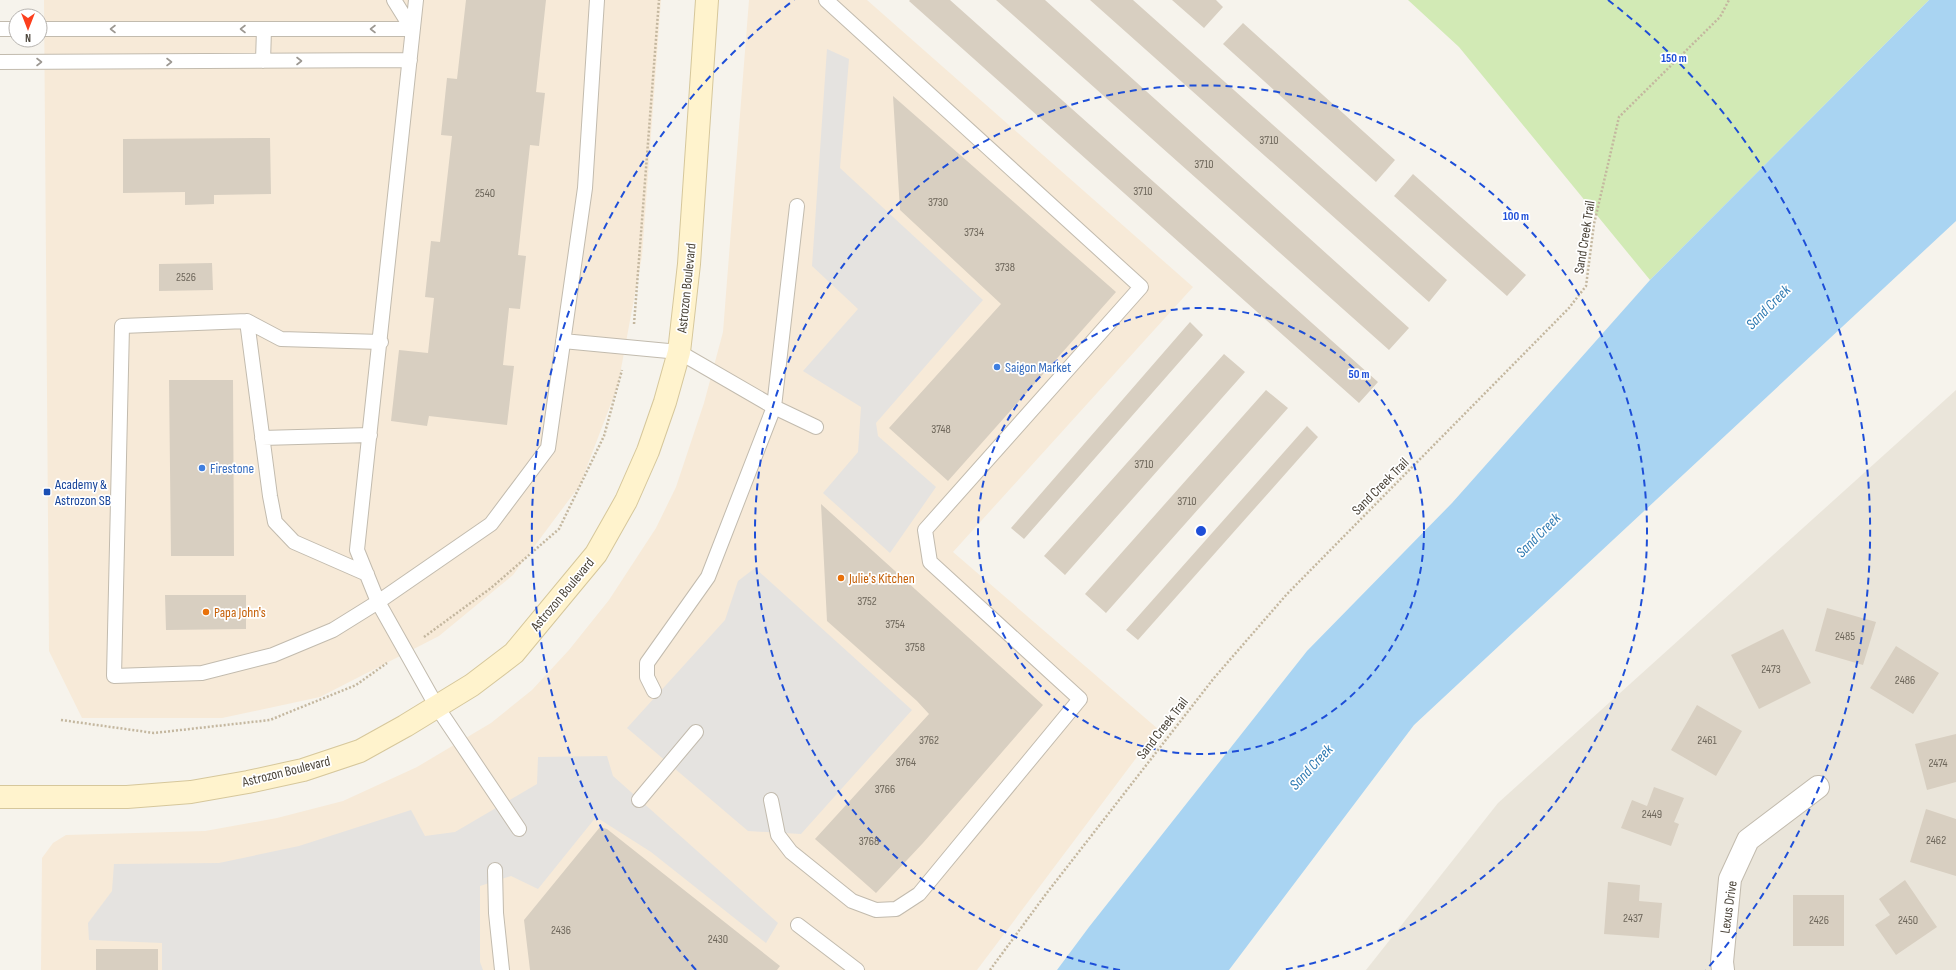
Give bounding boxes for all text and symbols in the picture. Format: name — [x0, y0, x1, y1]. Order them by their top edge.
north arrow — [8, 8, 48, 48]
one-way arrow — [110, 25, 116, 33]
one-way arrow — [240, 25, 246, 33]
one-way arrow — [370, 25, 376, 33]
text: N — [25, 31, 31, 44]
text: 150 m — [1661, 51, 1687, 66]
one-way arrow — [296, 57, 302, 65]
one-way arrow — [36, 58, 42, 66]
one-way arrow — [166, 58, 172, 66]
house number: 3710 — [1259, 133, 1279, 148]
house number: 3710 — [1194, 157, 1214, 172]
house number: 3710 — [1133, 184, 1153, 199]
house number: 2540 — [475, 186, 495, 201]
house number: 3730 — [928, 195, 948, 210]
street label: Sand Creek Trail — [1570, 199, 1599, 275]
text: 100 m — [1503, 209, 1529, 224]
house number: 3734 — [964, 225, 984, 240]
street label: Astrozon Boulevard — [673, 242, 700, 335]
house number: 3738 — [995, 260, 1015, 275]
house number: 2526 — [176, 270, 196, 285]
water label: Sand Creek — [1742, 281, 1795, 334]
place label: Saigon Market — [1005, 359, 1071, 376]
marker: Saigon Market — [992, 362, 1002, 372]
text: 50 m — [1349, 367, 1369, 382]
house number: 3748 — [931, 422, 951, 437]
street label: Sand Creek Trail — [1348, 454, 1412, 518]
house number: 3710 — [1134, 457, 1154, 472]
place label: Firestone — [210, 460, 254, 477]
marker: Firestone — [197, 463, 207, 473]
place label: Academy & Astrozon SB — [54, 476, 111, 509]
marker: Academy & Astrozon SB — [42, 487, 52, 497]
house number: 3710 — [1177, 494, 1197, 509]
water label: Sand Creek — [1512, 509, 1565, 562]
centre of rings — [1194, 524, 1208, 538]
street label: Astrozon Boulevard — [526, 554, 598, 635]
place label: Julie's Kitchen — [848, 570, 915, 587]
marker: Julie's Kitchen — [836, 573, 846, 583]
house number: 3752 — [857, 594, 877, 609]
place label: Papa John's — [214, 604, 266, 621]
marker: Papa John's — [201, 607, 211, 617]
house number: 3754 — [885, 617, 905, 632]
house number: 2485 — [1835, 629, 1855, 644]
house number: 3758 — [905, 640, 925, 655]
house number: 2473 — [1761, 662, 1781, 677]
house number: 2486 — [1895, 673, 1915, 688]
street label: Sand Creek Trail — [1133, 694, 1192, 763]
house number: 3762 — [919, 733, 939, 748]
house number: 2461 — [1697, 733, 1717, 748]
water label: Sand Creek — [1285, 740, 1338, 794]
street label: Astrozon Boulevard — [239, 752, 332, 791]
house number: 3764 — [896, 755, 916, 770]
house number: 2474 — [1929, 756, 1948, 771]
house number: 3766 — [875, 782, 895, 797]
house number: 2449 — [1642, 807, 1662, 822]
house number: 2462 — [1926, 833, 1946, 848]
house number: 3768 — [859, 834, 879, 849]
street label: Lexus Drive — [1716, 879, 1741, 935]
house number: 2437 — [1623, 911, 1643, 926]
house number: 2426 — [1809, 913, 1829, 928]
house number: 2450 — [1898, 913, 1918, 928]
house number: 2436 — [551, 923, 571, 938]
house number: 2430 — [708, 932, 728, 947]

